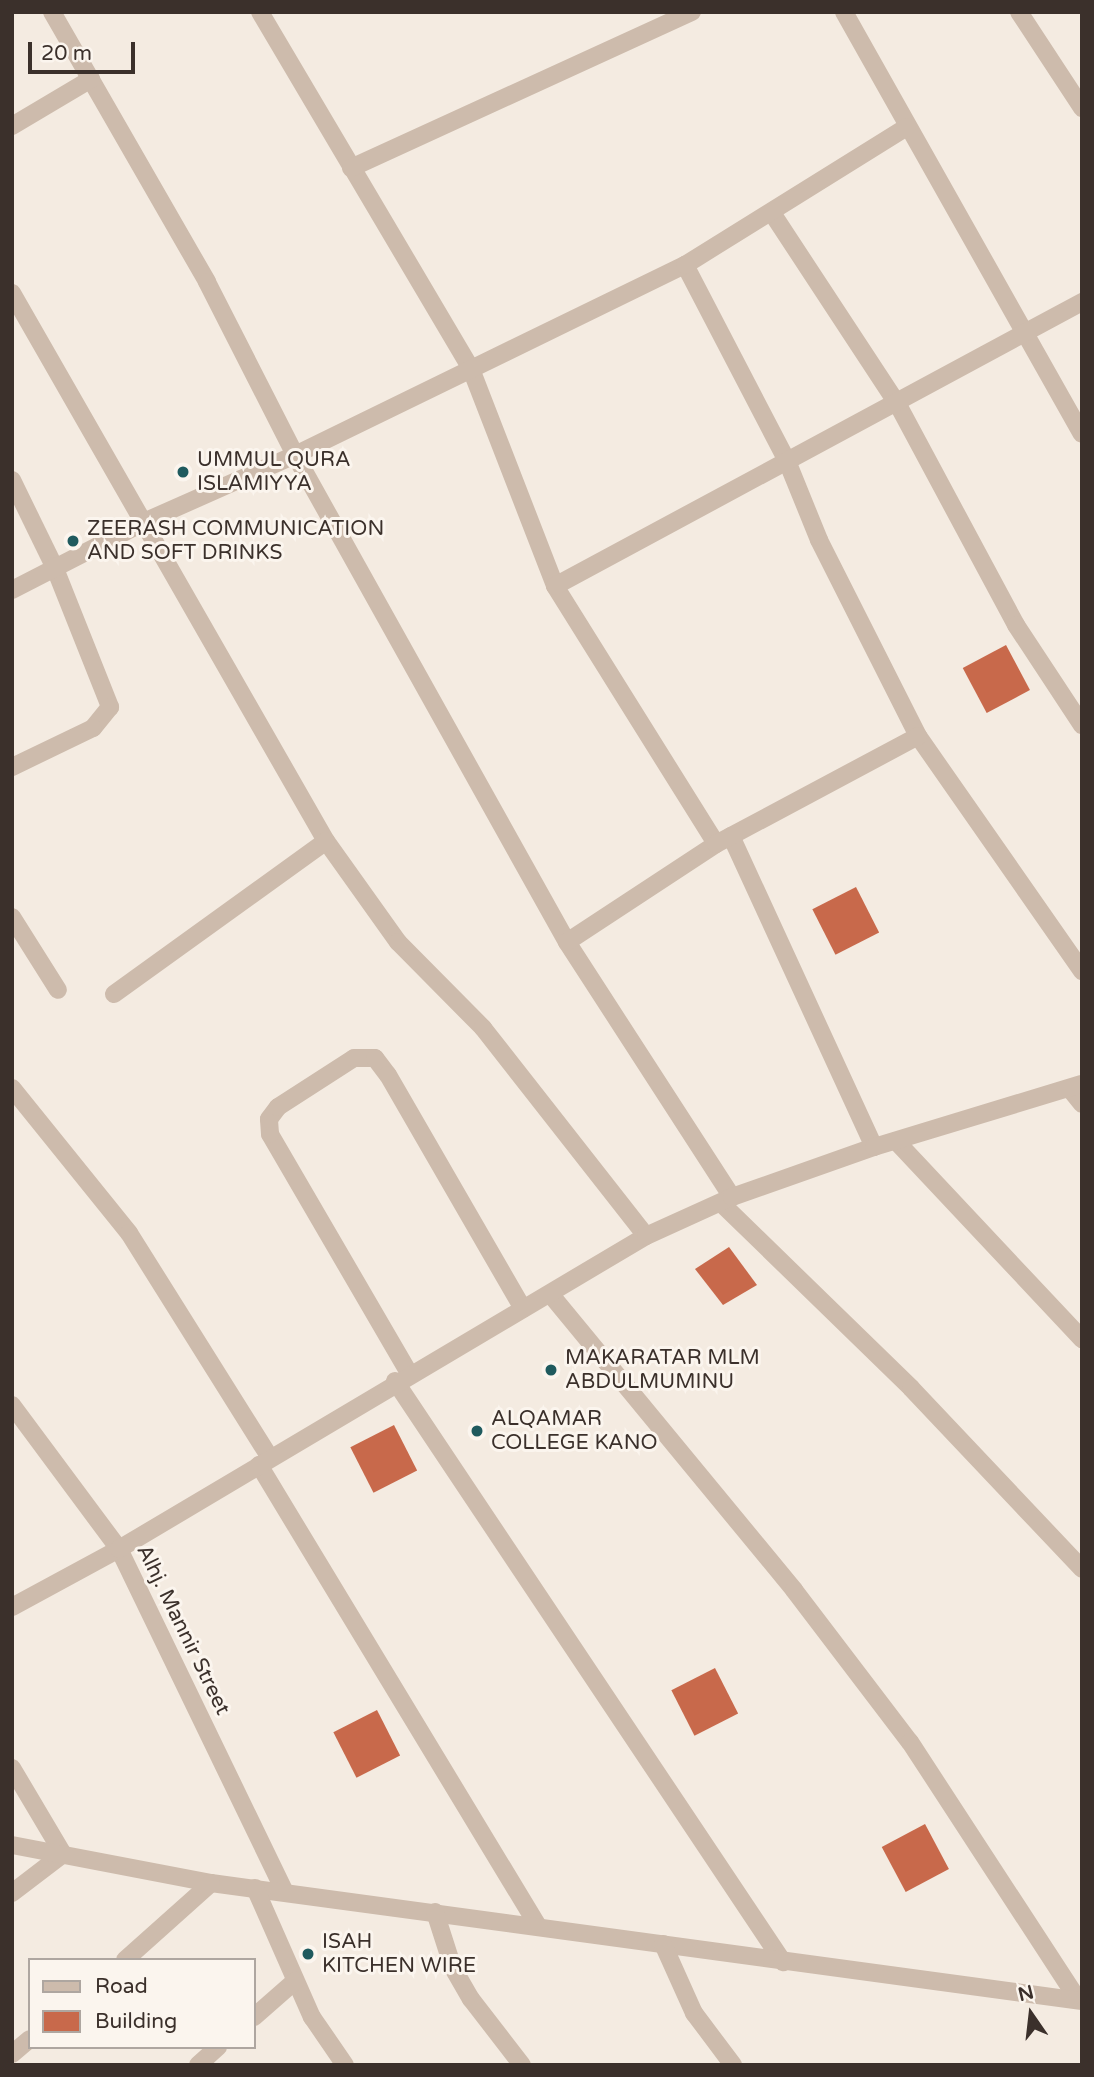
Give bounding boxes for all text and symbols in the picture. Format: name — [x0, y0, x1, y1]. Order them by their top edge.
scale bar — [32, 28, 138, 72]
text: 20 m — [41, 41, 92, 66]
place label: UMMUL QURA ISLAMIYYA — [197, 447, 351, 497]
marker: UMMUL QURA ISLAMIYYA — [175, 464, 191, 480]
place label: ZEERASH COMMUNICATION AND SOFT DRINKS — [87, 516, 384, 566]
marker: ZEERASH COMMUNICATION AND SOFT DRINKS — [65, 533, 81, 549]
place label: MAKARATAR MLM ABDULMUMINU — [565, 1345, 760, 1395]
marker: MAKARATAR MLM ABDULMUMINU — [543, 1362, 559, 1378]
place label: ALQAMAR COLLEGE KANO — [491, 1406, 658, 1456]
marker: ALQAMAR COLLEGE KANO — [469, 1423, 485, 1439]
street label: Alhj. Mannir Street — [131, 1541, 235, 1719]
place label: ISAH KITCHEN WIRE — [322, 1929, 476, 1979]
marker: ISAH KITCHEN WIRE — [300, 1946, 316, 1962]
legend — [28, 1958, 256, 2049]
text: Road — [95, 1974, 148, 1999]
north arrow — [996, 1979, 1066, 2049]
text: N — [1016, 1981, 1036, 2006]
text: Building — [95, 2009, 177, 2034]

